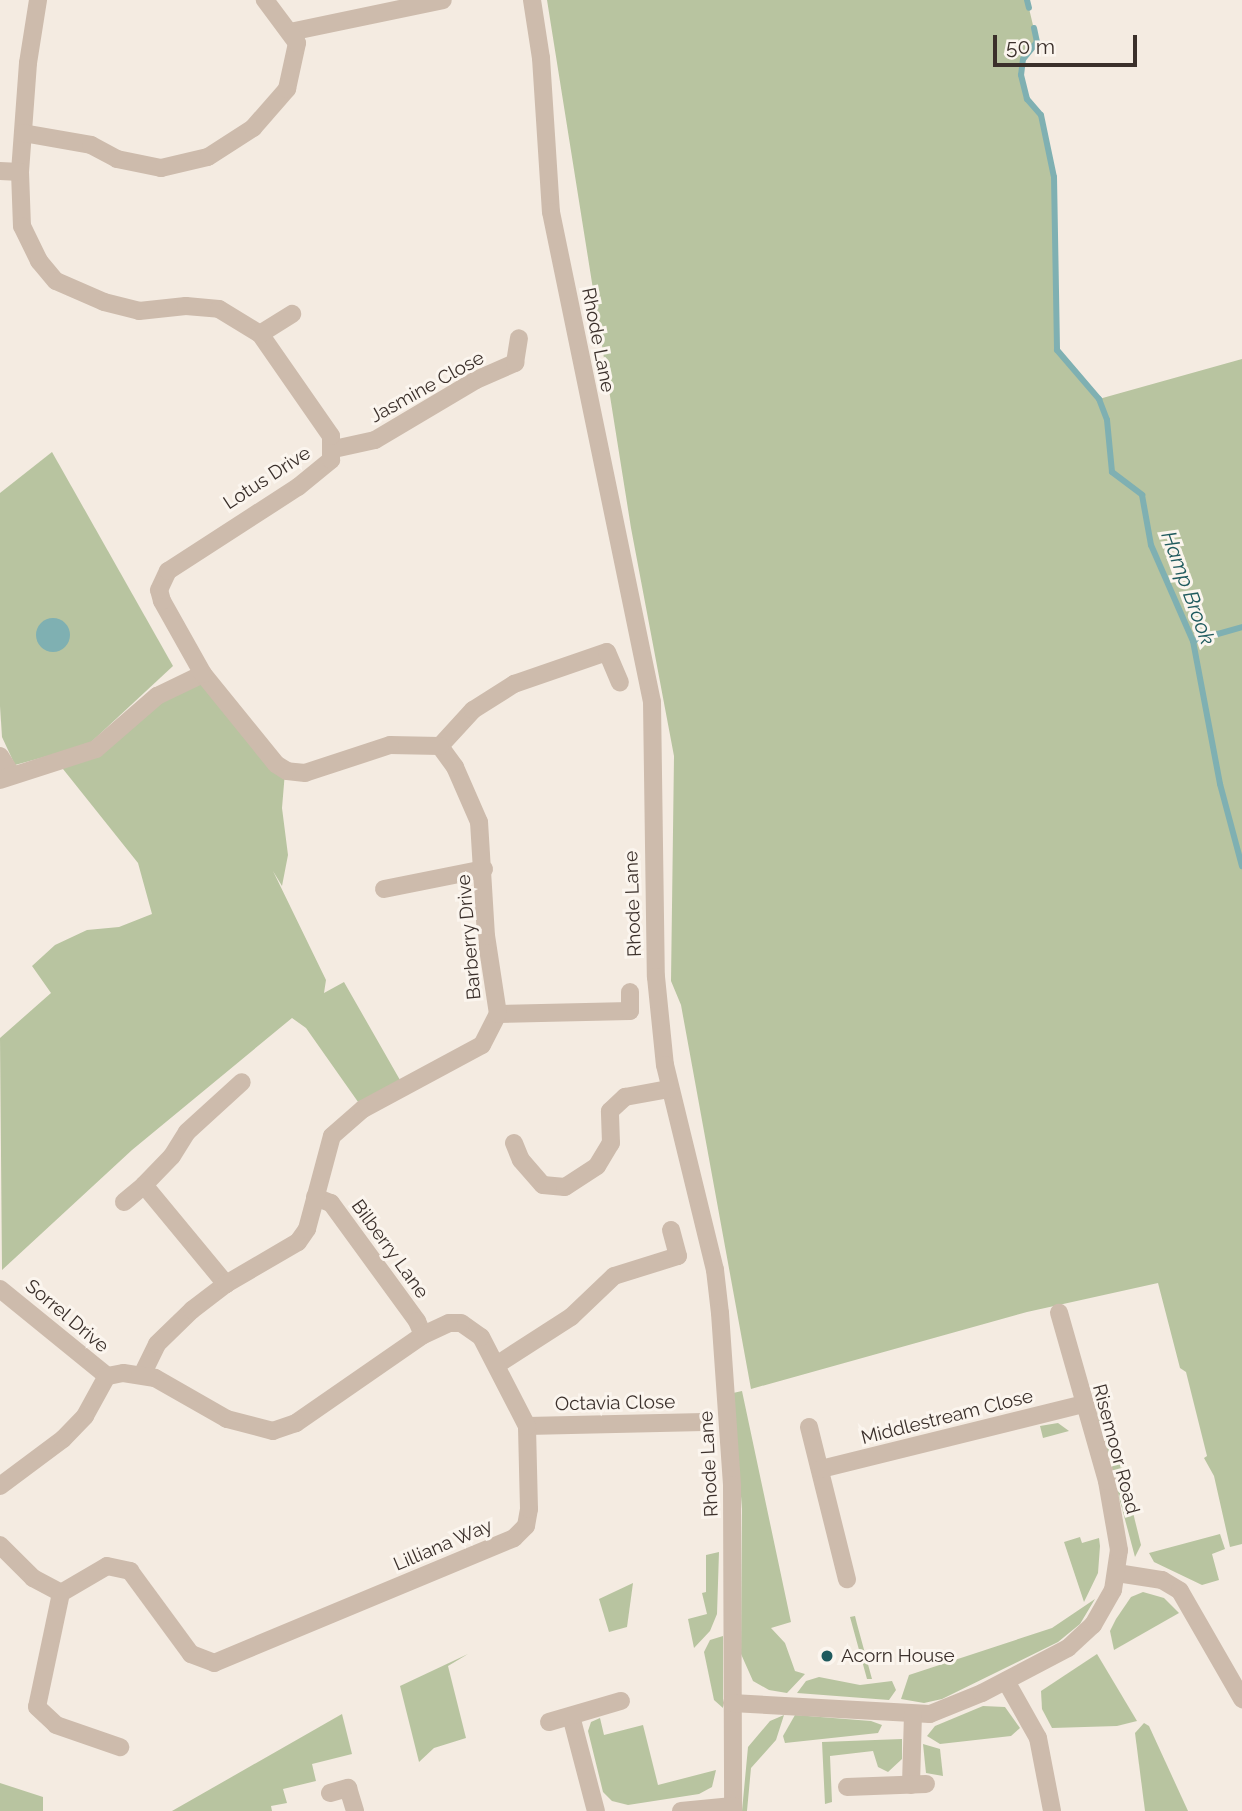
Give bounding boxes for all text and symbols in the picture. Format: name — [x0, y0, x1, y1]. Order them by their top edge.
scale bar — [997, 21, 1140, 65]
text: 50 m — [1006, 34, 1055, 59]
street label: Rhode Lane — [577, 286, 619, 394]
street label: Jasmine Close — [366, 346, 488, 428]
street label: Lotus Drive — [219, 441, 315, 515]
water label: Hamp Brook — [1156, 528, 1220, 648]
street label: Rhode Lane — [620, 851, 646, 957]
street label: Barberry Drive — [452, 873, 486, 1001]
street label: Bilberry Lane — [346, 1195, 434, 1303]
street label: Sorrel Drive — [20, 1274, 114, 1358]
street label: Risemoor Road — [1088, 1381, 1144, 1517]
street label: Middlestream Close — [859, 1385, 1035, 1449]
street label: Octavia Close — [555, 1391, 675, 1415]
street label: Rhode Lane — [695, 1410, 723, 1518]
street label: Lilliana Way — [390, 1514, 496, 1576]
place label: Acorn House — [841, 1645, 955, 1667]
marker: Acorn House — [819, 1648, 835, 1664]

